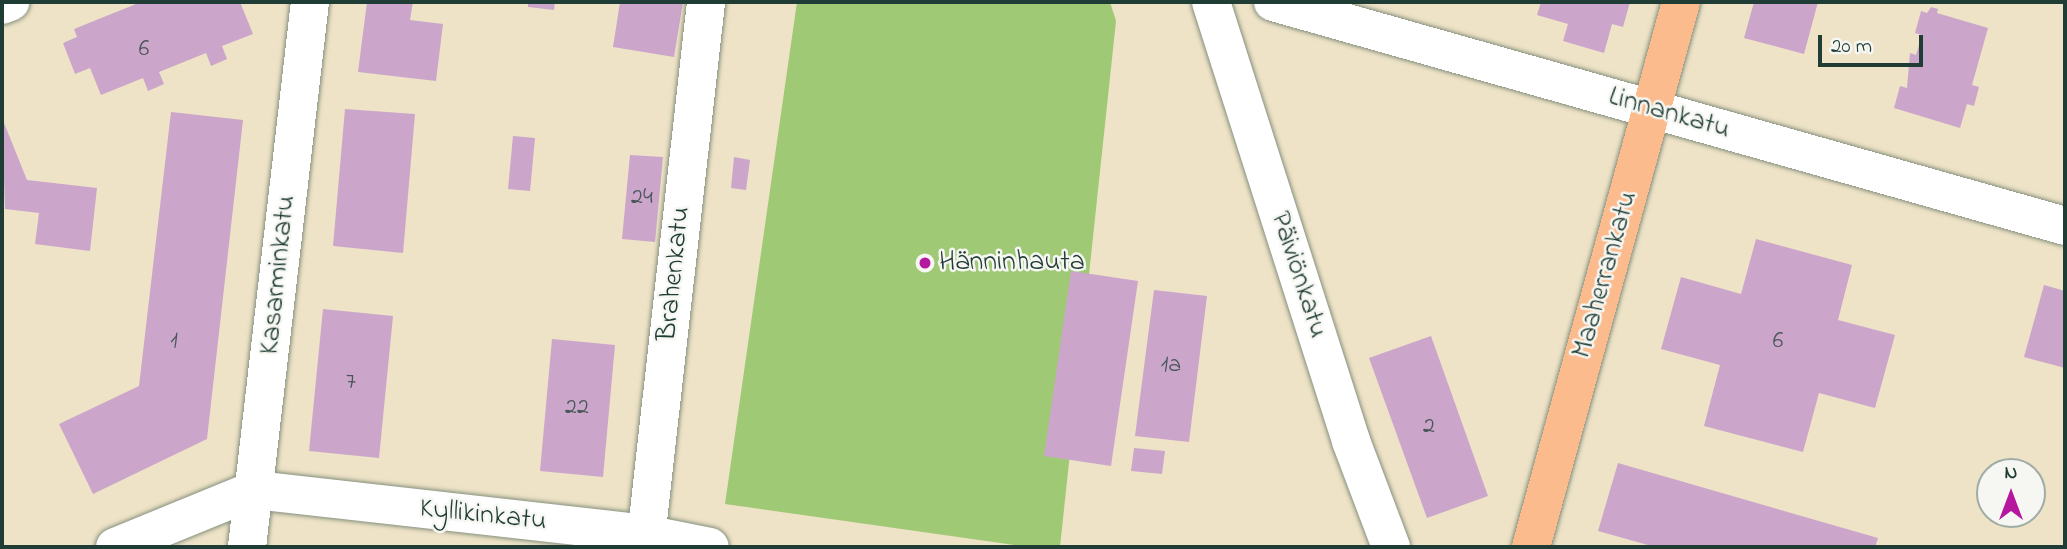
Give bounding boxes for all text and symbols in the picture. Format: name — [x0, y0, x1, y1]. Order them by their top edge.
scale bar — [1822, 21, 1927, 65]
text: 20 m — [1831, 32, 1872, 62]
house number: 6 — [139, 36, 149, 64]
street label: Linnankatu — [1604, 81, 1734, 147]
house number: 24 — [631, 184, 653, 212]
street label: Maaherrankatu — [1566, 188, 1646, 362]
street label: Kasarminkatu — [254, 194, 304, 356]
street label: Brahenkatu — [651, 205, 699, 343]
street label: Päiviönkatu — [1262, 208, 1334, 342]
place label: Hänninhauta — [939, 246, 1085, 280]
marker: Hänninhauta — [917, 255, 933, 271]
house number: 1 — [170, 328, 178, 356]
house number: 6 — [1773, 328, 1783, 356]
house number: 1a — [1161, 352, 1181, 380]
house number: 7 — [346, 369, 356, 397]
house number: 22 — [565, 394, 589, 422]
house number: 2 — [1423, 413, 1435, 441]
north arrow — [1976, 458, 2046, 528]
text: N — [2005, 460, 2017, 487]
street label: Kyllikinkatu — [418, 493, 548, 539]

